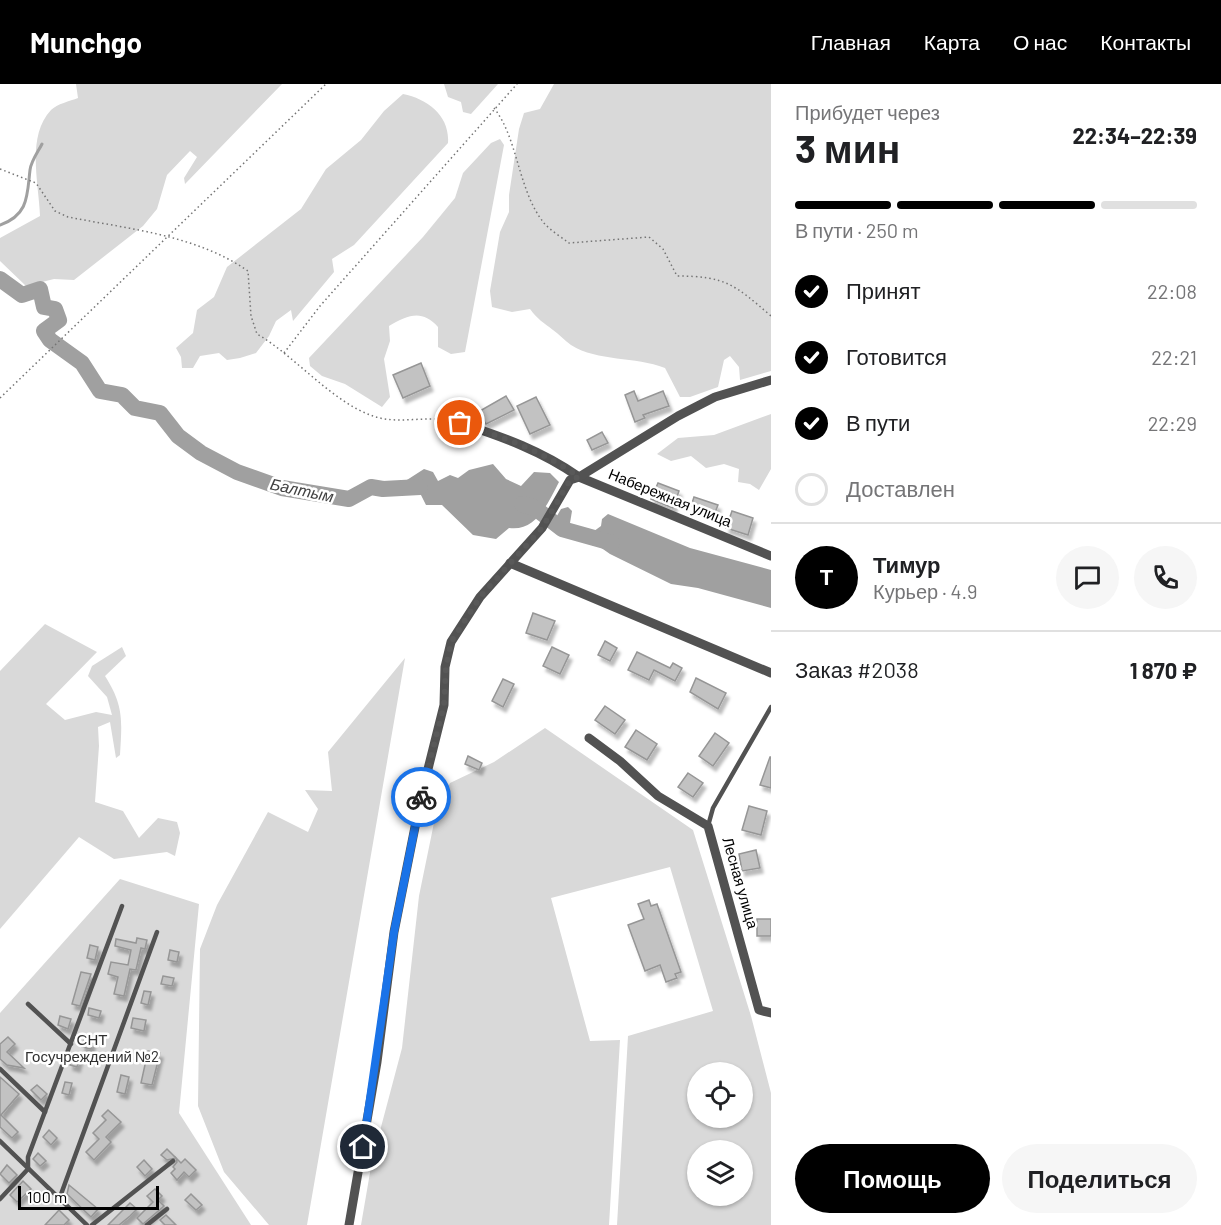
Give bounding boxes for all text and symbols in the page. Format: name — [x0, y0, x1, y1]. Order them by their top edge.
text: Munchgo — [30, 25, 142, 59]
text: Главная — [811, 29, 891, 54]
text: Карта — [924, 29, 980, 54]
text: О нас — [1013, 29, 1067, 54]
text: Контакты — [1100, 29, 1191, 54]
text: Прибудет через — [795, 100, 940, 124]
text: 22:34–22:39 — [1072, 122, 1197, 148]
text: 3 мин — [795, 124, 900, 171]
text: В пути · 250 m — [795, 218, 919, 242]
icon: check — [795, 275, 828, 308]
text: Принят — [846, 277, 920, 303]
text: 22:08 — [1147, 279, 1197, 303]
icon: check — [795, 341, 828, 374]
text: Готовится — [846, 343, 947, 369]
text: 22:21 — [1151, 345, 1197, 369]
pin — [434, 397, 485, 448]
icon: bag — [443, 406, 476, 439]
icon: check — [795, 407, 828, 440]
text: В пути — [846, 409, 910, 435]
text: 22:29 — [1148, 411, 1197, 435]
street label: Набережная улица — [606, 464, 735, 530]
water label: Балтым — [269, 474, 336, 505]
text: Доставлен — [846, 475, 955, 501]
button: chat — [1056, 546, 1119, 609]
button: phone — [1134, 546, 1197, 609]
text: Тимур — [873, 551, 941, 577]
text: Т — [820, 563, 833, 589]
text: Курьер · 4.9 — [873, 579, 977, 603]
text: Заказ #2038 — [795, 656, 919, 682]
text: 1 870 ₽ — [1130, 657, 1197, 683]
courier — [391, 767, 451, 827]
icon: bike — [405, 781, 438, 814]
street label: Лесная улица — [719, 835, 763, 931]
park label: СНТ Госучреждений №2 — [25, 1030, 159, 1065]
map controls — [687, 1062, 753, 1206]
button: locate — [687, 1062, 753, 1128]
pin — [337, 1121, 388, 1172]
icon: home — [346, 1130, 379, 1163]
button: layers — [687, 1140, 753, 1206]
button: Помощь — [795, 1144, 990, 1213]
button: Поделиться — [1002, 1144, 1197, 1213]
scale bar — [18, 1183, 159, 1210]
text: 100 m — [27, 1187, 67, 1206]

